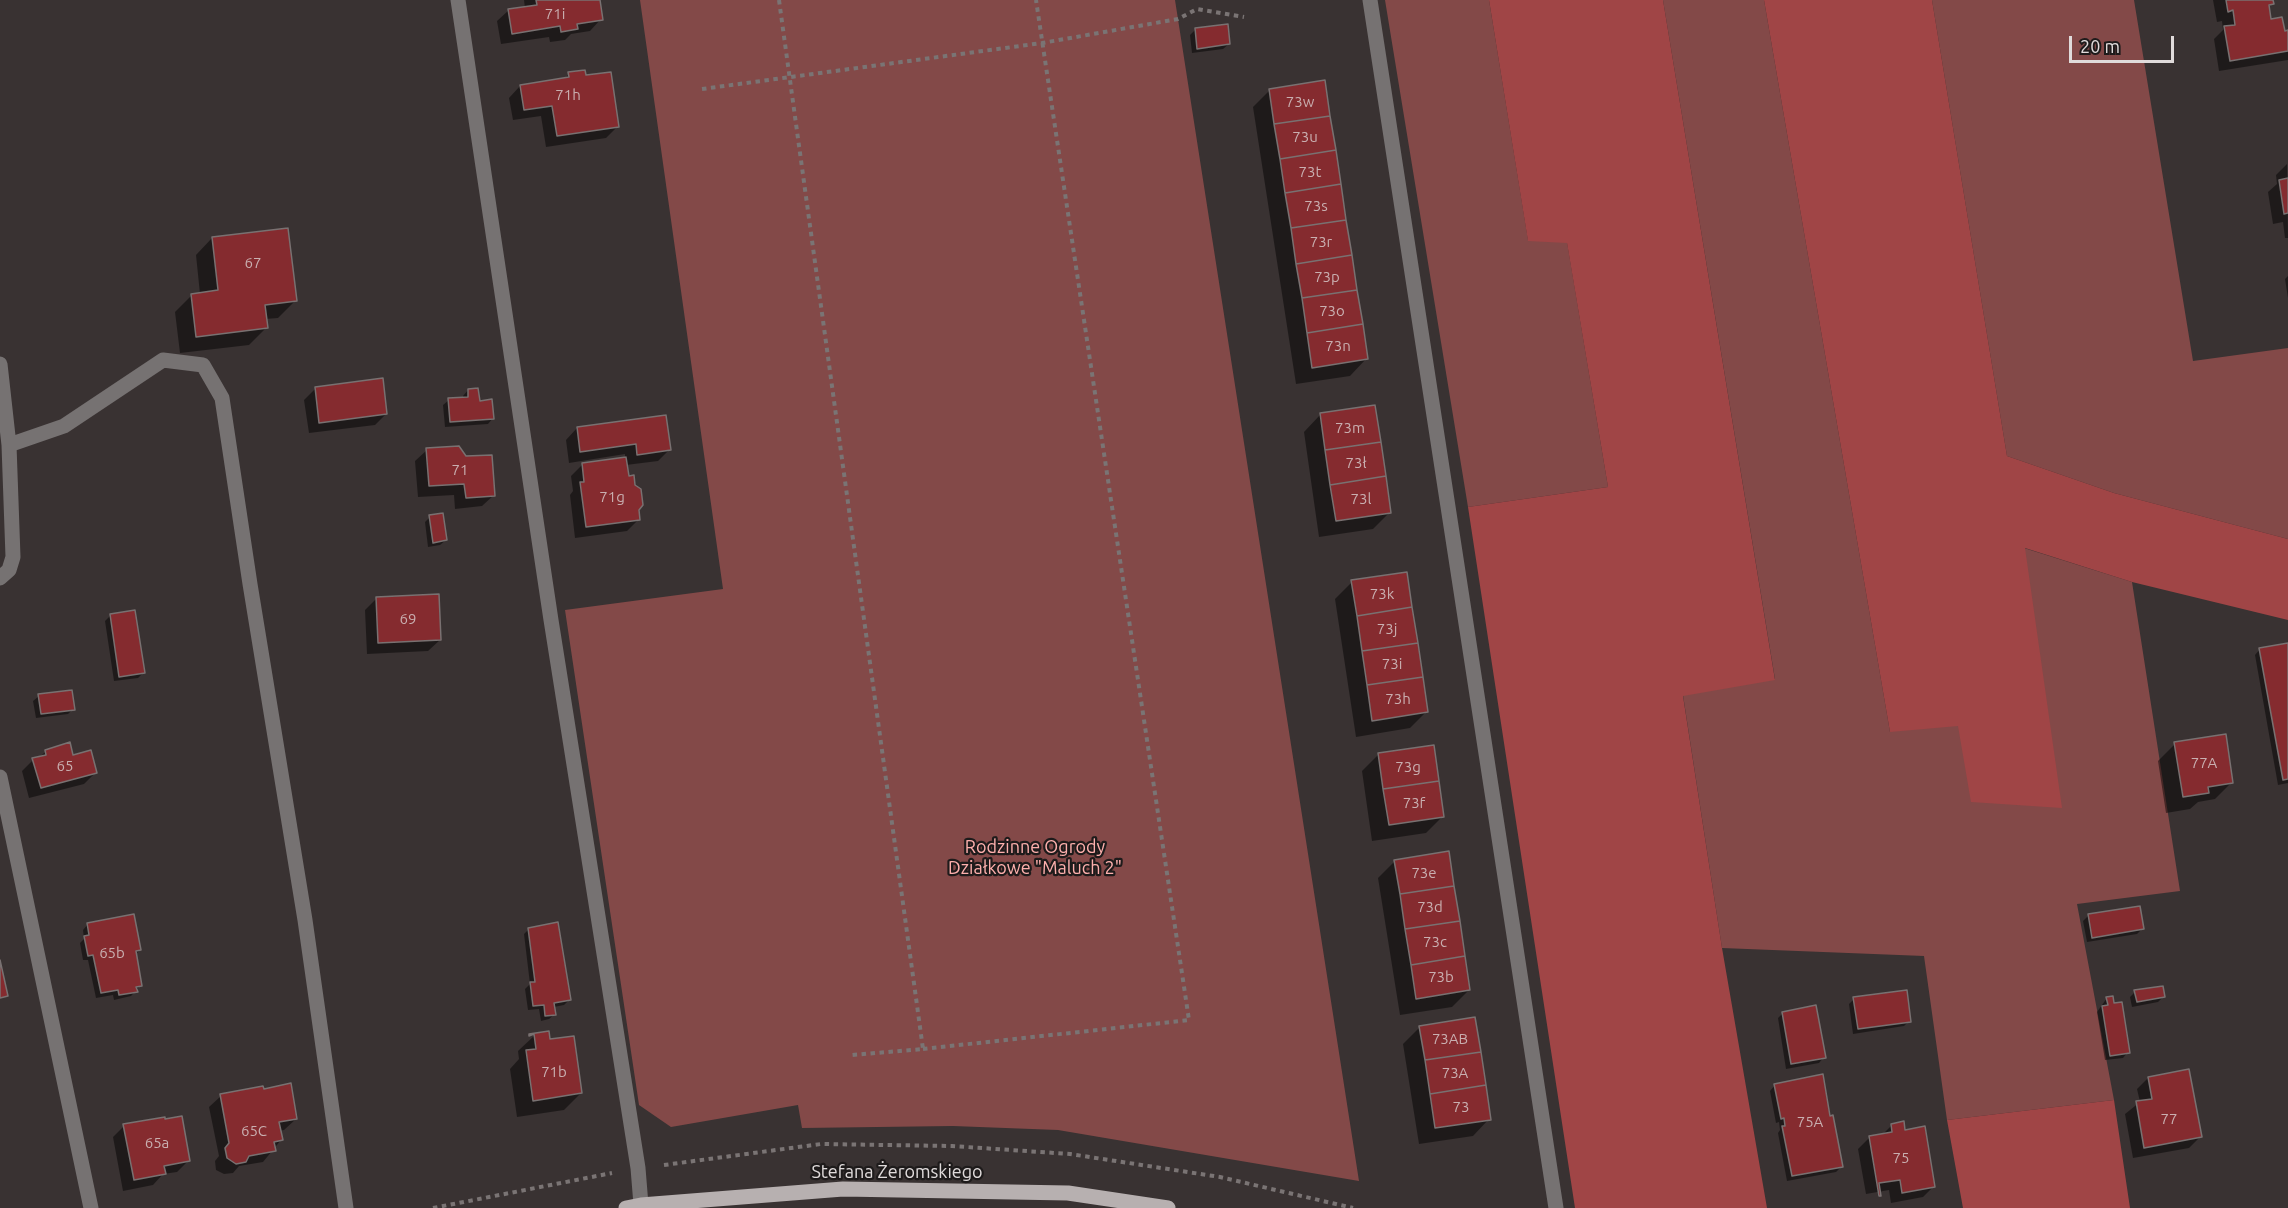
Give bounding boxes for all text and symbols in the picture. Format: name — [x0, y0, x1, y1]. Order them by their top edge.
house number: 71i — [545, 5, 565, 23]
scale bar — [2072, 24, 2177, 62]
text: 20 m — [2080, 36, 2120, 56]
house number: 71h — [555, 86, 581, 104]
house number: 73w — [1286, 93, 1314, 111]
house number: 73u — [1292, 128, 1318, 146]
house number: 73t — [1299, 163, 1321, 181]
house number: 73s — [1304, 197, 1328, 215]
house number: 73r — [1310, 233, 1332, 251]
house number: 67 — [245, 254, 261, 272]
house number: 73p — [1314, 268, 1340, 286]
house number: 73o — [1319, 302, 1345, 320]
house number: 73n — [1325, 337, 1351, 355]
house number: 73m — [1335, 419, 1365, 437]
house number: 73ł — [1346, 454, 1366, 472]
house number: 71 — [452, 461, 468, 479]
house number: 71g — [599, 488, 625, 506]
house number: 73l — [1351, 490, 1371, 508]
house number: 73k — [1370, 585, 1394, 603]
house number: 69 — [400, 610, 416, 628]
house number: 73j — [1377, 620, 1397, 638]
house number: 73i — [1382, 655, 1402, 673]
house number: 73h — [1385, 690, 1411, 708]
house number: 77A — [2191, 754, 2217, 772]
house number: 65 — [57, 757, 73, 775]
house number: 73g — [1395, 758, 1421, 776]
house number: 73f — [1403, 794, 1425, 812]
park label: Rodzinne Ogrody Działkowe "Maluch 2" — [948, 836, 1122, 878]
house number: 73e — [1411, 864, 1437, 882]
house number: 73d — [1417, 898, 1443, 916]
house number: 73c — [1423, 933, 1447, 951]
house number: 65b — [99, 944, 125, 962]
house number: 73b — [1428, 968, 1454, 986]
house number: 73AB — [1432, 1030, 1468, 1048]
house number: 71b — [541, 1063, 567, 1081]
house number: 73A — [1442, 1064, 1468, 1082]
house number: 73 — [1453, 1098, 1469, 1116]
house number: 77 — [2161, 1110, 2177, 1128]
house number: 75A — [1797, 1113, 1823, 1131]
house number: 65C — [241, 1122, 267, 1140]
house number: 65a — [145, 1134, 169, 1152]
house number: 75 — [1893, 1149, 1909, 1167]
street label: Stefana Żeromskiego — [811, 1161, 983, 1183]

